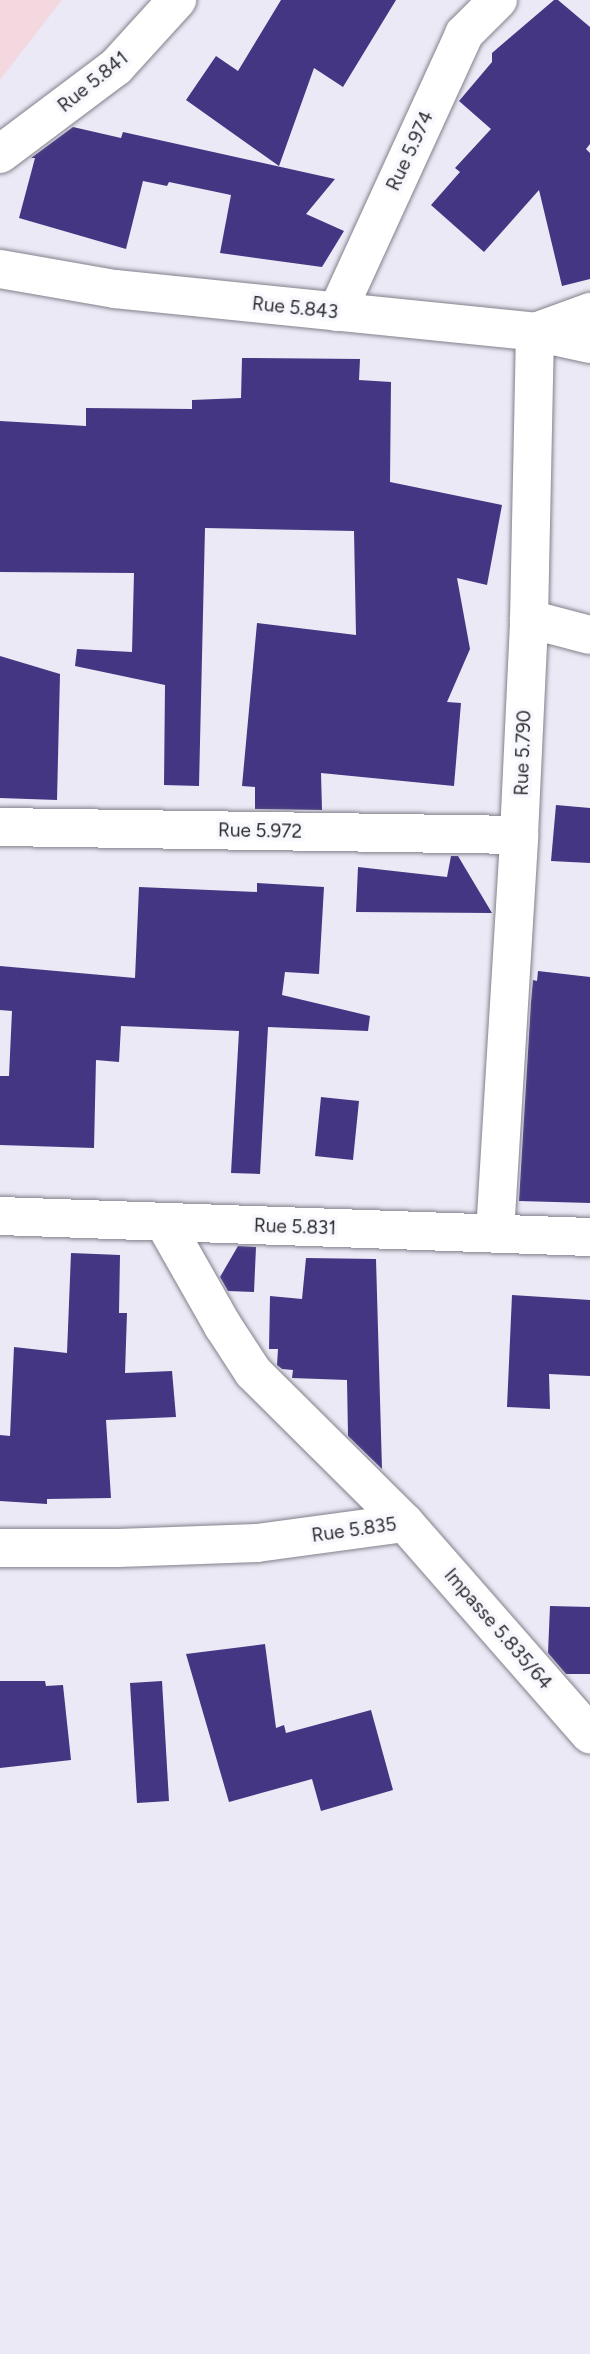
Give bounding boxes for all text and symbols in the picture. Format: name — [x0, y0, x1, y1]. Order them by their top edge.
street label: Rue 5.841 — [53, 47, 133, 117]
street label: Rue 5.974 — [382, 108, 438, 194]
street label: Rue 5.843 — [251, 292, 339, 324]
street label: Rue 5.790 — [510, 710, 536, 796]
street label: Rue 5.972 — [218, 819, 302, 843]
street label: Rue 5.831 — [253, 1214, 337, 1240]
street label: Rue 5.835 — [310, 1513, 398, 1547]
street label: Impasse 5.835/64 — [439, 1564, 557, 1694]

